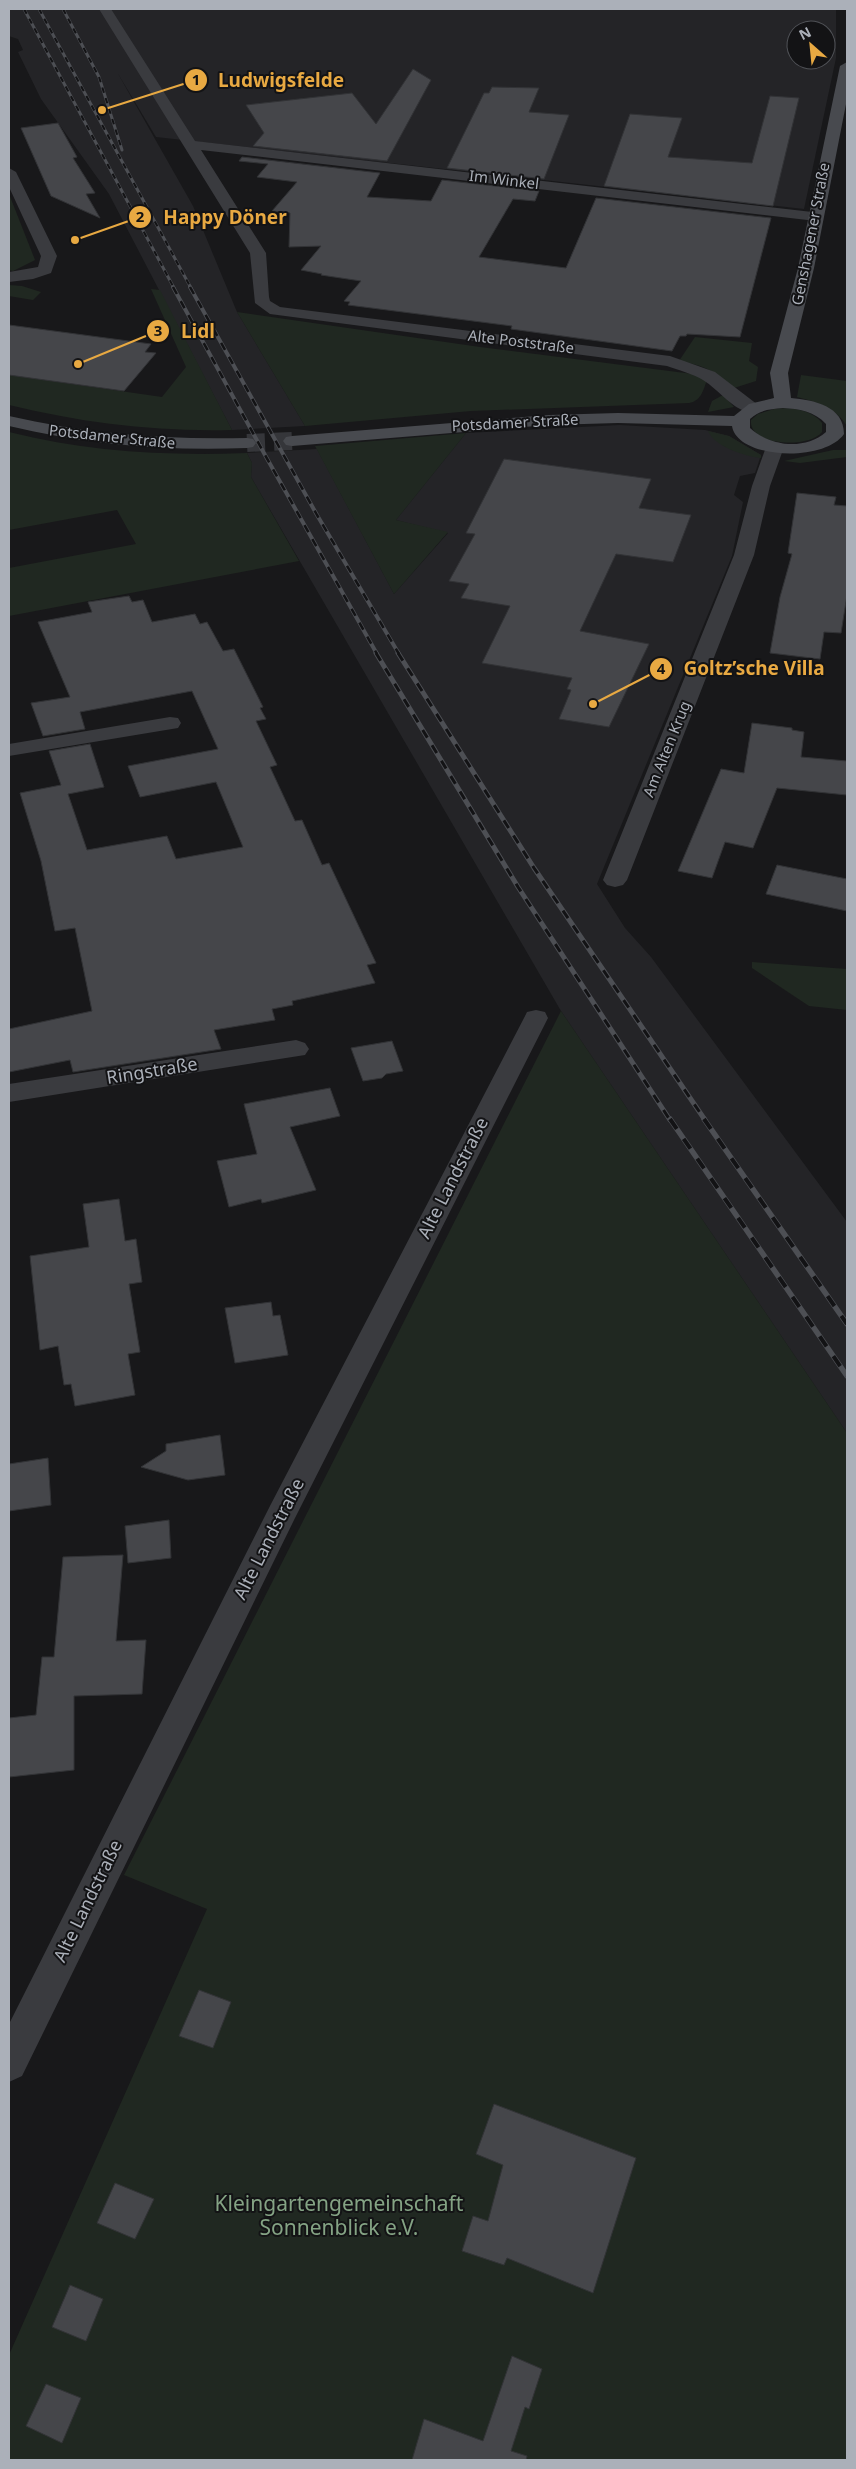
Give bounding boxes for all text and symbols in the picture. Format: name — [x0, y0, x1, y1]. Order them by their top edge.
north arrow — [786, 20, 836, 70]
text: N — [795, 22, 814, 44]
callout: Ludwigsfelde — [183, 63, 354, 97]
text: Ludwigsfelde — [218, 67, 344, 93]
text: 1 — [192, 69, 200, 89]
street label: Genshagener Straße — [786, 161, 834, 307]
street label: Im Winkel — [468, 165, 540, 193]
callout: Happy Döner — [128, 200, 296, 234]
text: Happy Döner — [163, 204, 287, 230]
text: 2 — [136, 206, 145, 226]
callout: Lidl — [146, 314, 225, 348]
text: Lidl — [181, 318, 215, 344]
text: 3 — [154, 320, 162, 340]
street label: Alte Poststraße — [467, 325, 575, 357]
street label: Potsdamer Straße — [451, 409, 579, 435]
street label: Potsdamer Straße — [48, 419, 176, 453]
callout: Goltz’sche Villa — [648, 652, 835, 686]
text: Goltz’sche Villa — [683, 655, 825, 681]
text: 4 — [657, 658, 666, 678]
street label: Am Alten Krug — [638, 698, 694, 800]
street label: Ringstraße — [105, 1051, 199, 1089]
street label: Alte Landstraße — [411, 1113, 493, 1242]
street label: Alte Landstraße — [227, 1474, 309, 1603]
street label: Alte Landstraße — [47, 1836, 127, 1966]
park label: Kleingartengemeinschaft Sonnenblick e.V. — [215, 2189, 464, 2241]

